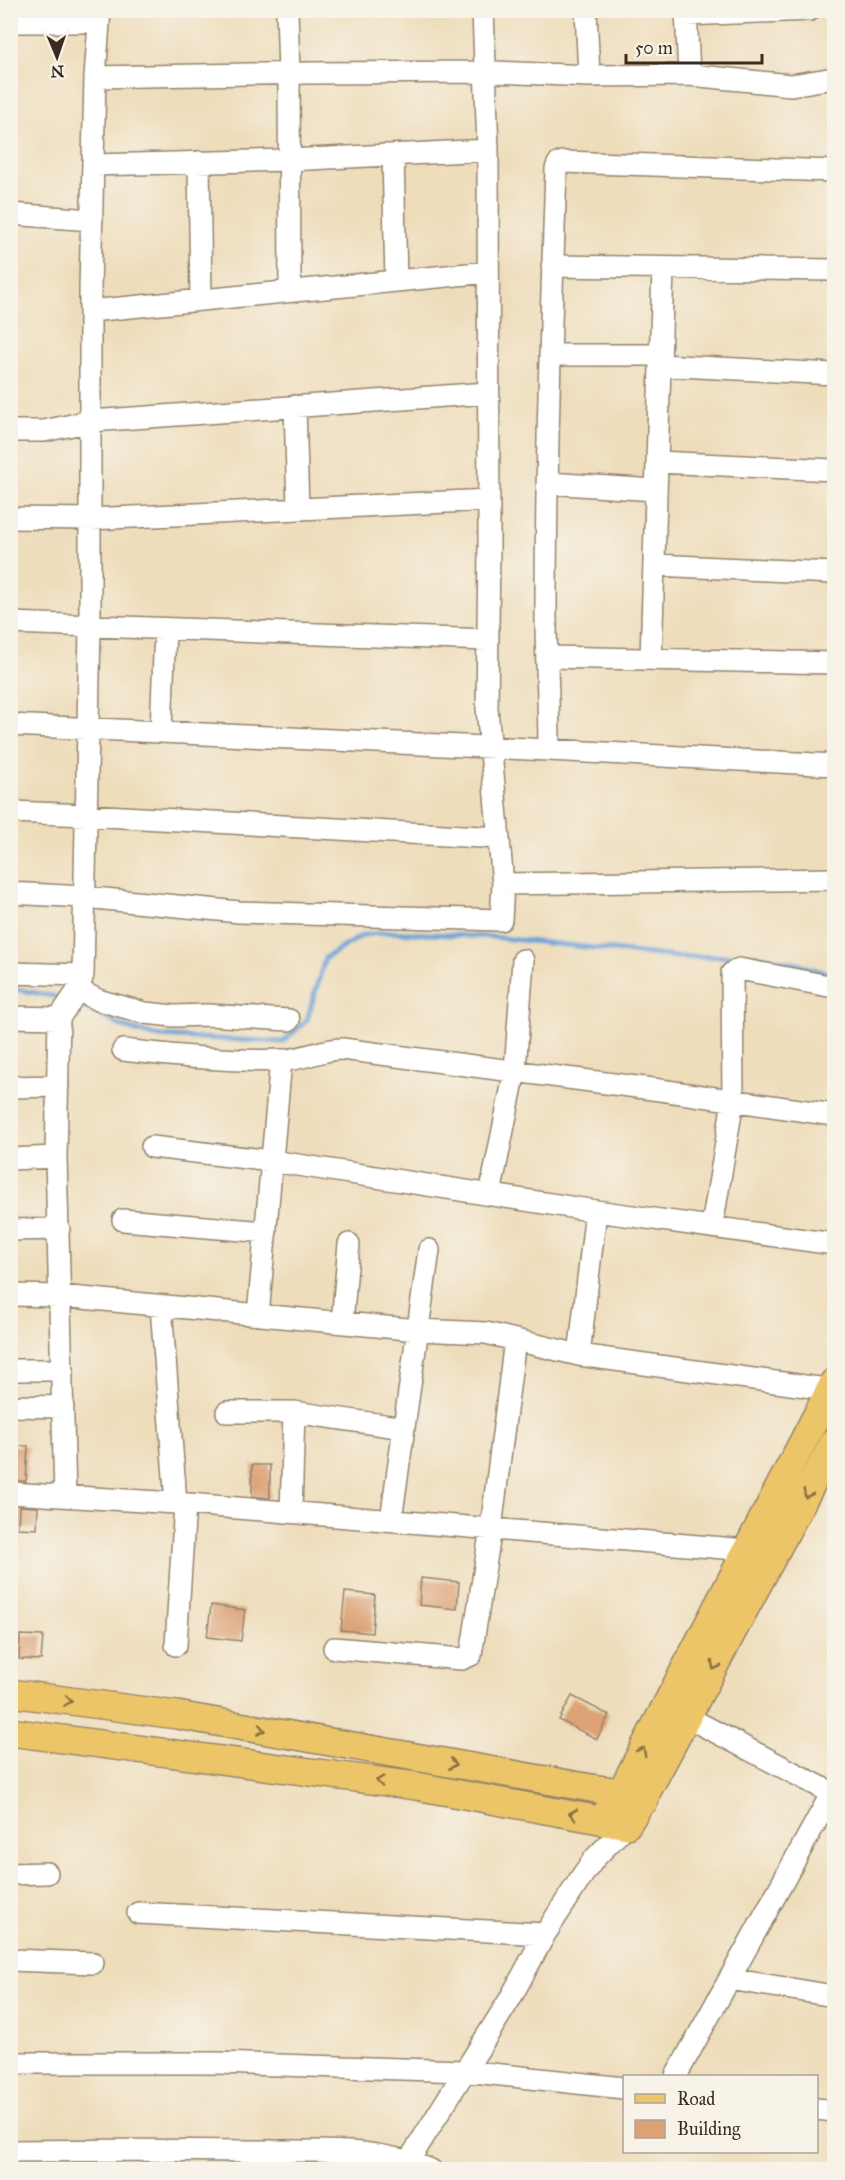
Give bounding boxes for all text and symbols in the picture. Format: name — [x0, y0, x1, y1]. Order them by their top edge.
north arrow — [27, 27, 87, 87]
scale bar — [626, 27, 762, 65]
text: 50 m — [635, 37, 673, 59]
text: N — [50, 62, 65, 81]
one-way arrow — [803, 1488, 814, 1498]
one-way arrow — [711, 1659, 722, 1670]
one-way arrow — [64, 1694, 73, 1706]
one-way arrow — [256, 1723, 266, 1736]
one-way arrow — [635, 1747, 646, 1757]
one-way arrow — [448, 1757, 458, 1770]
one-way arrow — [376, 1776, 385, 1788]
one-way arrow — [568, 1808, 578, 1821]
legend — [623, 2075, 818, 2153]
text: Road — [677, 2088, 715, 2110]
text: Building — [677, 2118, 741, 2141]

